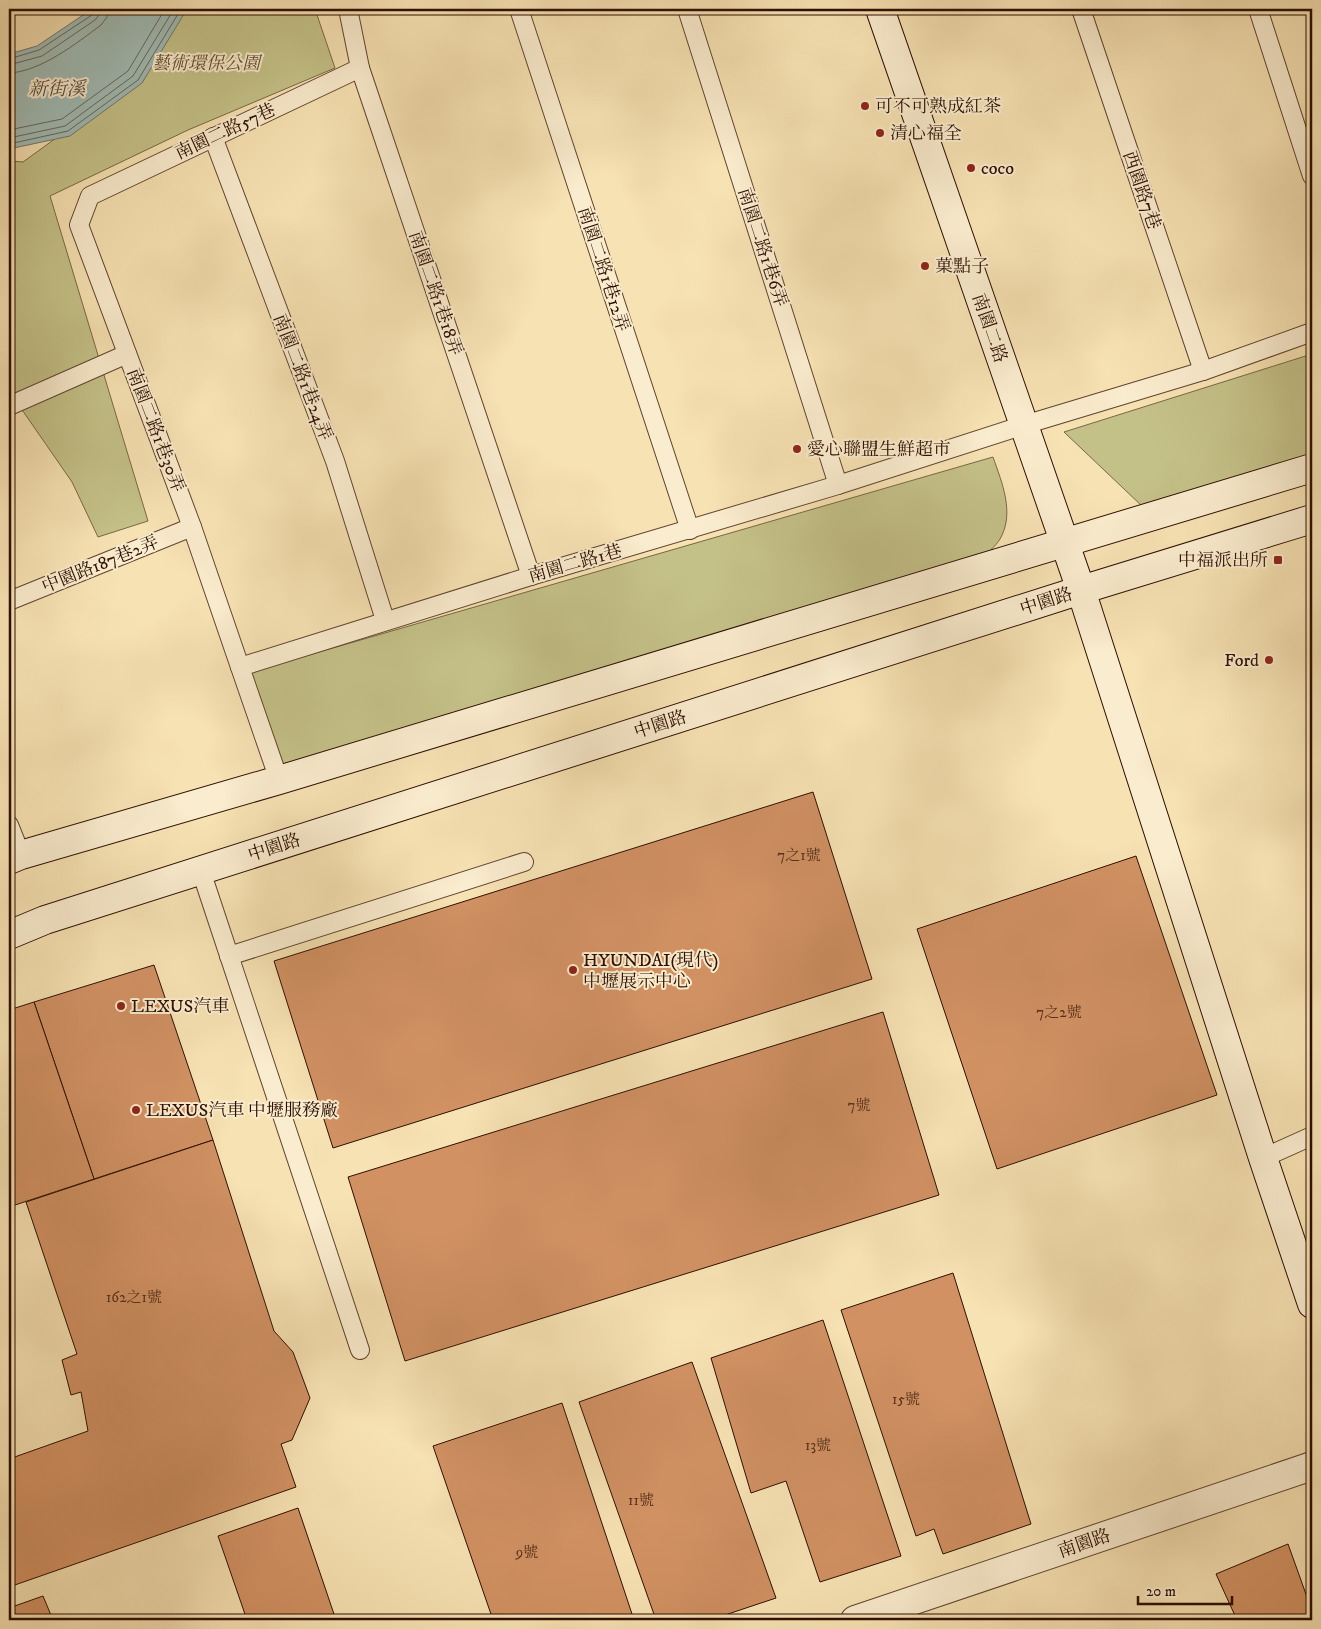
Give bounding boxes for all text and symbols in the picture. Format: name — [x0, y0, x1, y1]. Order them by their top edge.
park label: 藝術環保公園 — [152, 53, 263, 75]
water label: 新街溪 — [28, 78, 87, 101]
place label: 可不可熟成紅茶 — [875, 96, 1001, 118]
street label: 南園二路57巷 — [172, 99, 279, 165]
marker: 可不可熟成紅茶 — [859, 100, 871, 112]
place label: 清心福全 — [890, 123, 962, 145]
marker: 清心福全 — [874, 127, 886, 139]
street label: 西園路7巷 — [1117, 148, 1165, 232]
place label: coco — [981, 158, 1014, 180]
marker: coco — [965, 162, 977, 174]
street label: 南園二路1巷6弄 — [732, 185, 792, 310]
street label: 南園二路1巷12弄 — [572, 204, 634, 335]
street label: 南園二路1巷18弄 — [403, 228, 467, 358]
place label: 菓點子 — [935, 256, 989, 278]
marker: 菓點子 — [919, 260, 931, 272]
street label: 南園二路 — [967, 291, 1011, 366]
street label: 南園二路1巷24弄 — [268, 311, 336, 444]
street label: 南園二路1巷30弄 — [121, 365, 189, 495]
place label: 愛心聯盟生鮮超市 — [807, 439, 951, 461]
marker: 愛心聯盟生鮮超市 — [791, 443, 803, 455]
street label: 中園路187巷2弄 — [39, 532, 162, 598]
street label: 南園二路1巷 — [526, 540, 625, 588]
place label: 中福派出所 — [1178, 550, 1268, 572]
marker: 中福派出所 — [1272, 554, 1284, 566]
street label: 中園路 — [1017, 583, 1075, 621]
place label: Ford — [1224, 650, 1259, 672]
marker: Ford — [1263, 654, 1275, 666]
street label: 中園路 — [631, 706, 689, 744]
street label: 中園路 — [245, 829, 303, 867]
house number: 7之1號 — [777, 846, 821, 865]
place label: HYUNDAI(現代) 中壢展示中心 — [583, 950, 718, 993]
marker: HYUNDAI(現代) 中壢展示中心 — [567, 964, 579, 976]
place label: LEXUS汽車 — [131, 996, 229, 1018]
marker: LEXUS汽車 — [115, 1000, 127, 1012]
house number: 7之2號 — [1036, 1003, 1082, 1022]
house number: 7號 — [848, 1096, 870, 1115]
place label: LEXUS汽車 中壢服務廠 — [146, 1100, 338, 1122]
marker: LEXUS汽車 中壢服務廠 — [130, 1104, 142, 1116]
house number: 162之1號 — [106, 1288, 162, 1307]
house number: 15號 — [892, 1390, 920, 1409]
house number: 13號 — [805, 1436, 831, 1455]
house number: 11號 — [628, 1491, 654, 1510]
street label: 南園路 — [1055, 1525, 1113, 1563]
house number: 9號 — [515, 1543, 538, 1562]
scale bar — [1138, 1574, 1232, 1606]
text: 20 m — [1146, 1582, 1176, 1601]

